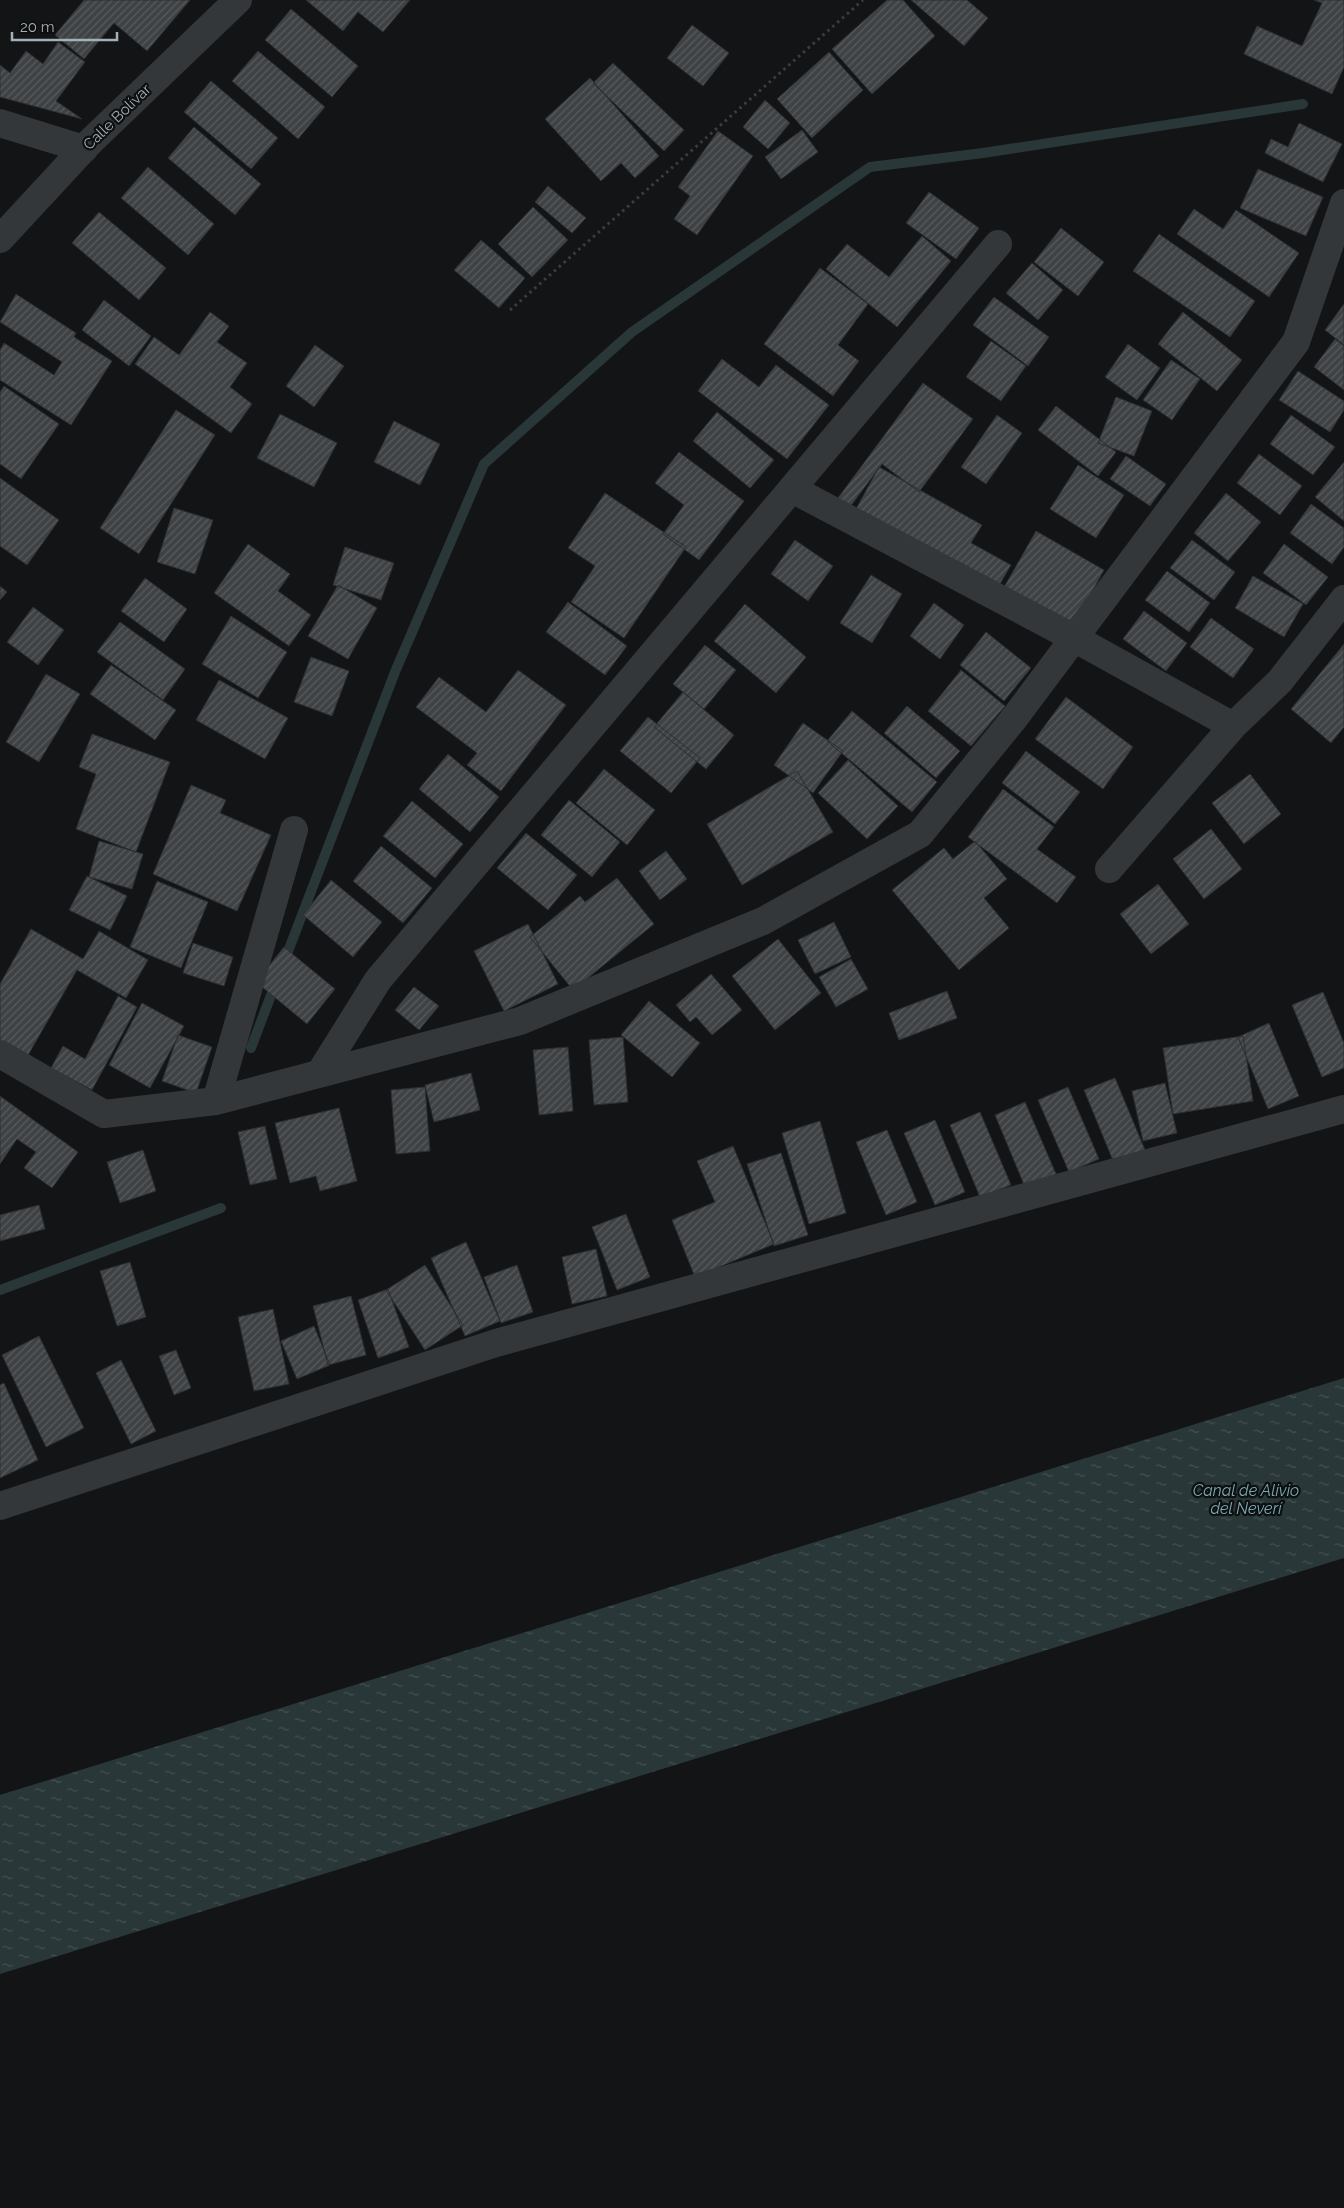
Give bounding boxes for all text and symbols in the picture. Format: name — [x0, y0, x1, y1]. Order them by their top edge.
scale bar — [12, 10, 118, 42]
text: 20 m — [20, 18, 55, 36]
street label: Calle Bolívar — [80, 80, 155, 154]
water label: Canal de Alivio del Neverí — [1193, 1481, 1299, 1518]

